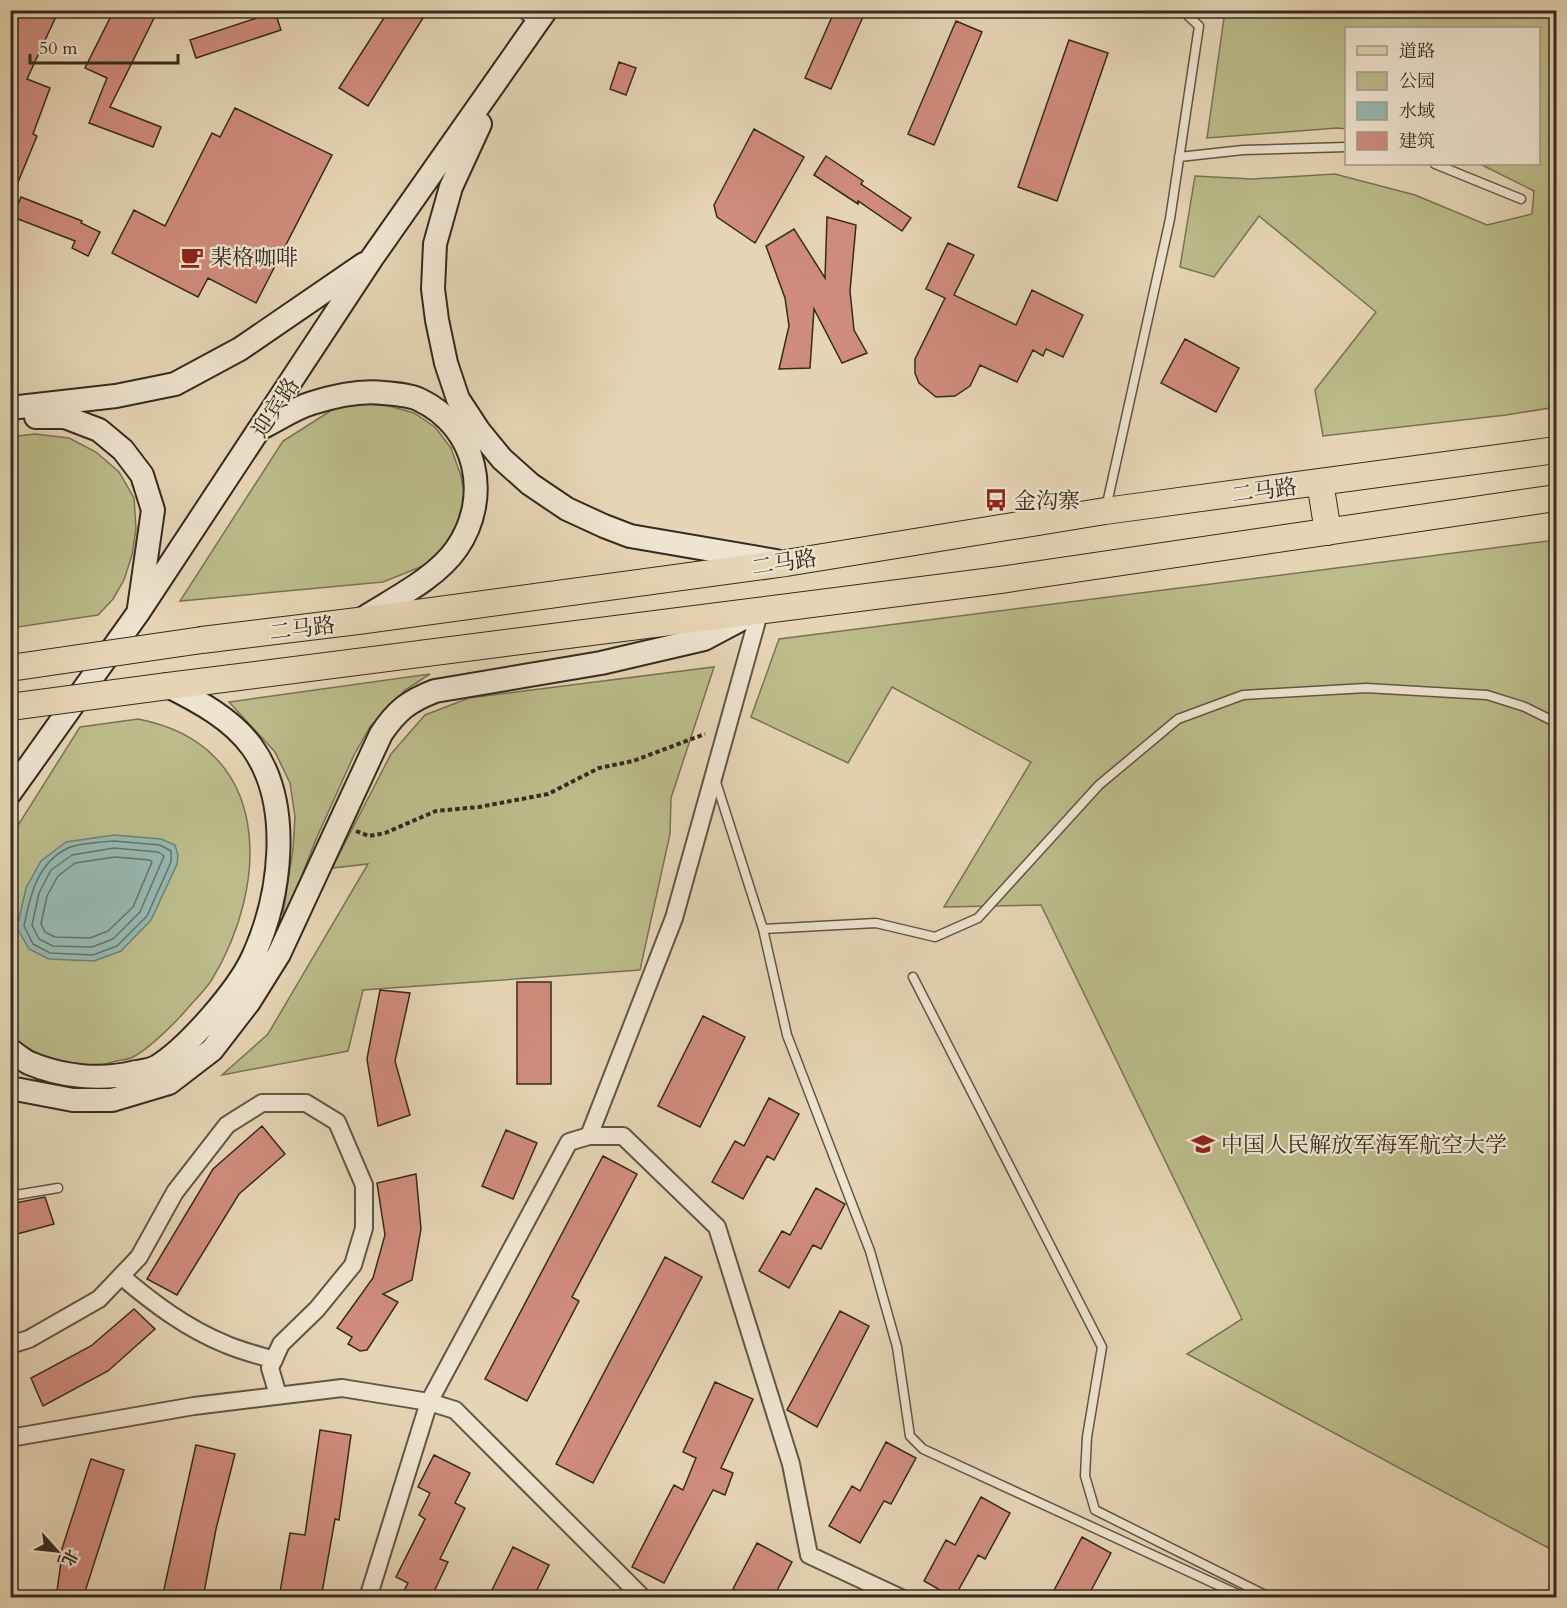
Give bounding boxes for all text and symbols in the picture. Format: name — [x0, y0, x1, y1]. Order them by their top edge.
scale bar — [30, 27, 178, 65]
legend — [1345, 27, 1540, 165]
text: 50 m — [39, 36, 78, 61]
text: 道路 — [1399, 39, 1435, 64]
text: 公园 — [1399, 69, 1435, 94]
text: 水域 — [1399, 99, 1435, 124]
text: 建筑 — [1399, 129, 1435, 154]
place label: 棐格咖啡 — [210, 243, 298, 273]
cafe icon: 棐格咖啡 — [179, 244, 205, 270]
street label: 迎宾路 — [245, 372, 306, 443]
street label: 二马路 — [1229, 472, 1299, 510]
place label: 金沟寨 — [1014, 486, 1080, 516]
bus stop icon: 金沟寨 — [983, 487, 1009, 513]
street label: 二马路 — [749, 543, 819, 583]
street label: 二马路 — [268, 610, 337, 648]
place label: 中国人民解放军海军航空大学 — [1221, 1130, 1507, 1160]
school or university icon: 中国人民解放军海军航空大学 — [1190, 1131, 1216, 1157]
north arrow — [27, 1521, 87, 1581]
text: 北 — [56, 1545, 83, 1569]

